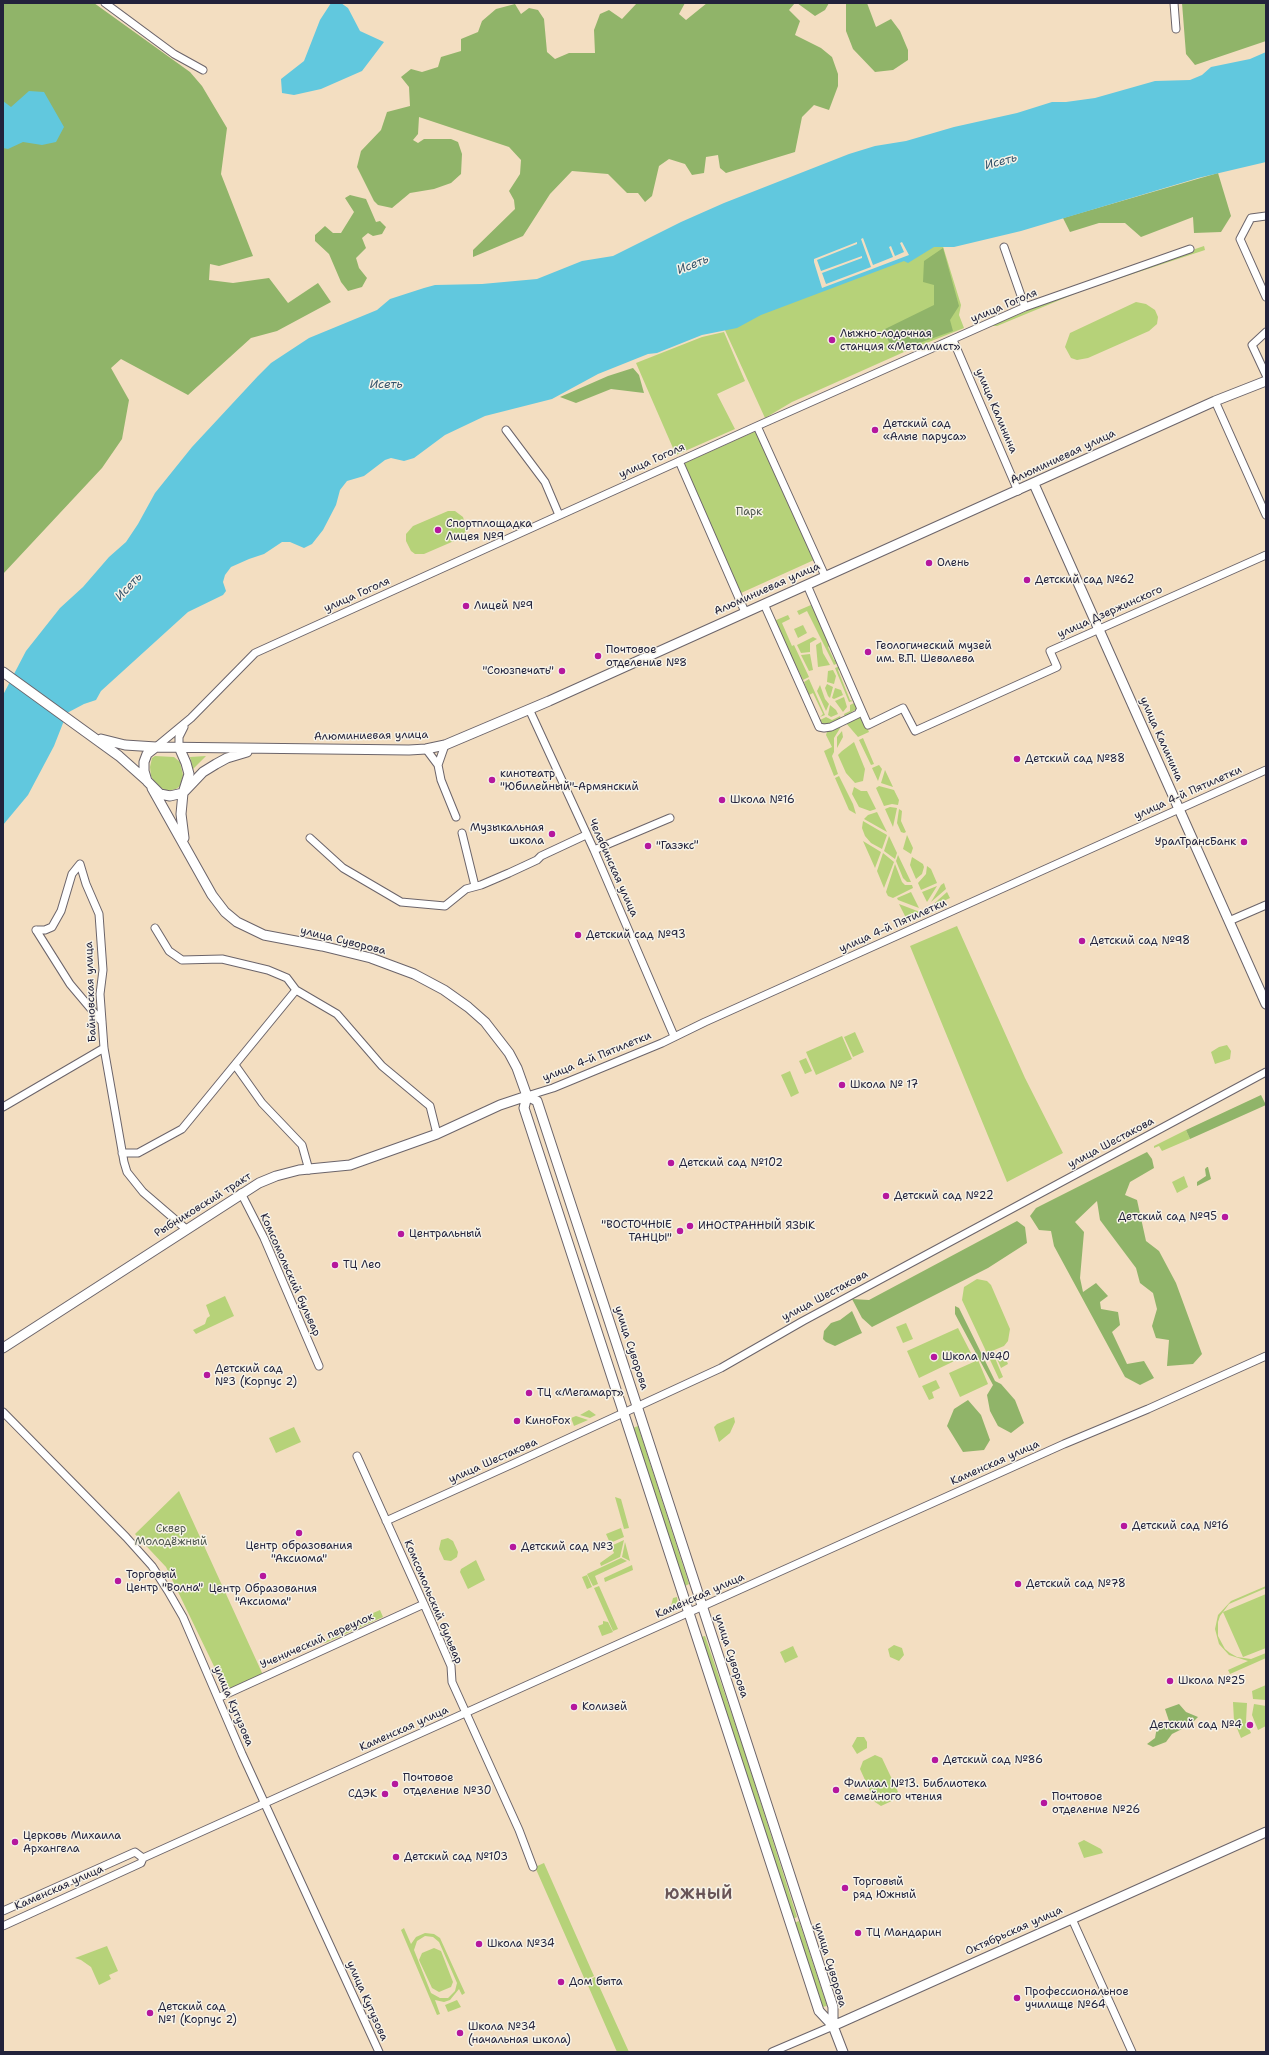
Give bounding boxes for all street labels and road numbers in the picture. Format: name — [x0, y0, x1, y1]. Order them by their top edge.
street label: улица Гоголя — [969, 286, 1039, 326]
street label: улица Калинина — [972, 367, 1020, 455]
street label: Алюминиевая улица — [1008, 427, 1118, 487]
street label: улица Гоголя — [617, 441, 687, 481]
street label: Алюминиевая улица — [712, 560, 822, 618]
street label: улица Гоголя — [322, 575, 392, 615]
street label: улица Дзержинского — [1055, 583, 1165, 641]
street label: улица Калинина — [1136, 695, 1186, 783]
street label: Алюминиевая улица — [314, 728, 428, 744]
street label: улица 4-й Пятилетки — [1132, 763, 1244, 823]
street label: Челябинская улица — [585, 817, 641, 919]
street label: улица 4-й Пятилетки — [837, 896, 949, 956]
street label: улица Суворова — [299, 924, 387, 958]
street label: Байновская улица — [83, 941, 99, 1043]
street label: улица 4-й Пятилетки — [541, 1029, 653, 1085]
street label: улица Шестакова — [1066, 1115, 1156, 1171]
street label: Рыбниковский тракт — [152, 1170, 254, 1240]
street label: Комсомольский бульвар — [257, 1211, 323, 1339]
street label: улица Шестакова — [780, 1268, 870, 1324]
street label: улица Суворова — [611, 1304, 651, 1392]
street label: улица Шестакова — [447, 1436, 539, 1486]
street label: Каменская улица — [949, 1438, 1041, 1488]
street label: Комсомольский бульвар — [401, 1538, 465, 1666]
street label: Каменская улица — [654, 1571, 746, 1621]
street label: Ученический переулок — [258, 1610, 376, 1672]
street label: улица Суворова — [711, 1612, 751, 1700]
street label: улица Кутузова — [210, 1664, 256, 1748]
street label: Каменская улица — [358, 1704, 450, 1754]
street label: Каменская улица — [13, 1863, 105, 1913]
street label: Октябрьская улица — [963, 1904, 1065, 1958]
street label: улица Суворова — [811, 1921, 849, 2009]
street label: улица Кутузова — [343, 1959, 391, 2043]

